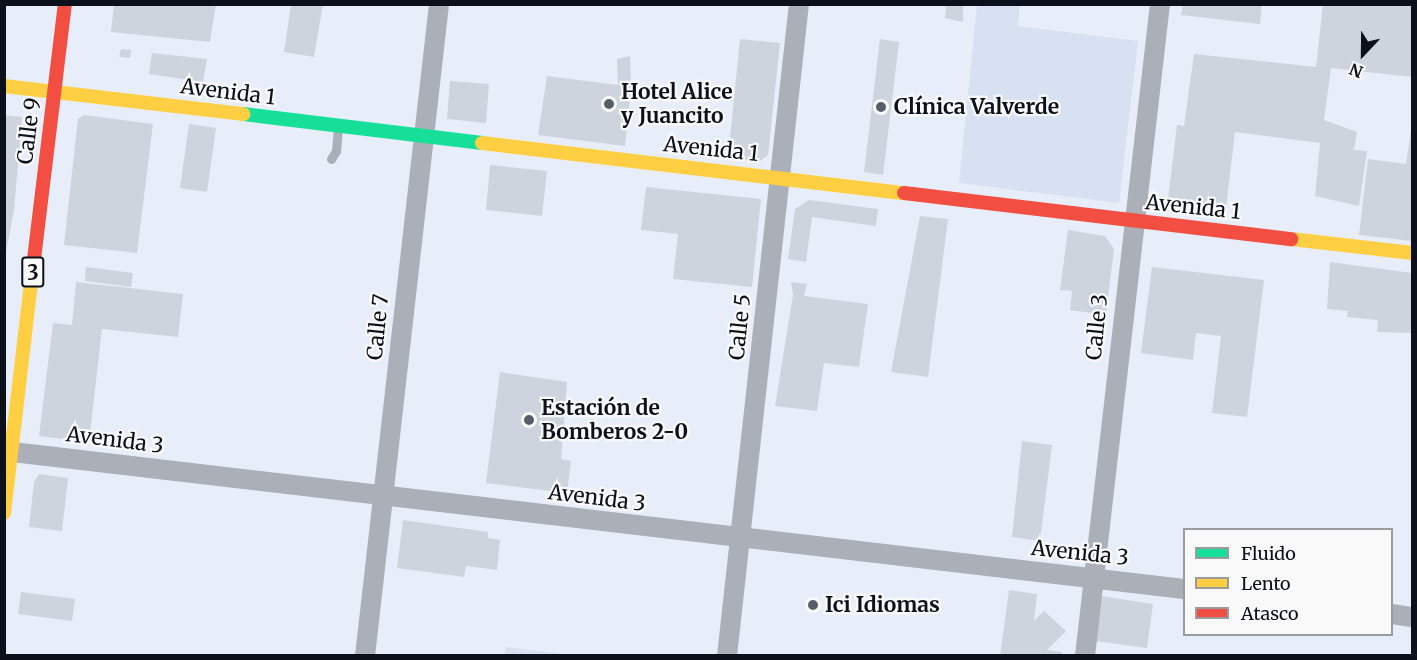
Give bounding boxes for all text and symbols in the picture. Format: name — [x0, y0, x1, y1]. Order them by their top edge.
north arrow — [1333, 24, 1393, 84]
text: N — [1347, 59, 1366, 82]
street label: Avenida 1 — [179, 74, 277, 110]
place label: Hotel Alice y Juancito — [621, 79, 733, 129]
place label: Clínica Valverde — [894, 94, 1059, 120]
street label: Calle 9 — [12, 96, 46, 166]
marker: Hotel Alice y Juancito — [602, 97, 616, 111]
marker: Clínica Valverde — [872, 98, 890, 116]
street label: Avenida 1 — [662, 131, 760, 167]
street label: Avenida 1 — [1144, 189, 1242, 225]
road number: 3 — [21, 255, 45, 289]
street label: Calle 7 — [362, 293, 394, 361]
street label: Calle 5 — [724, 293, 756, 361]
street label: Calle 3 — [1081, 293, 1113, 361]
place label: Estación de Bomberos 2-0 — [541, 395, 688, 445]
marker: Estación de Bomberos 2-0 — [522, 413, 536, 427]
street label: Avenida 3 — [65, 422, 165, 458]
street label: Avenida 3 — [547, 480, 647, 516]
legend — [1183, 528, 1393, 636]
street label: Avenida 3 — [1030, 535, 1130, 571]
text: Fluido — [1241, 542, 1296, 565]
text: Lento — [1241, 572, 1291, 595]
place label: Ici Idiomas — [825, 592, 940, 618]
marker: Ici Idiomas — [806, 598, 820, 612]
text: Atasco — [1241, 602, 1299, 625]

